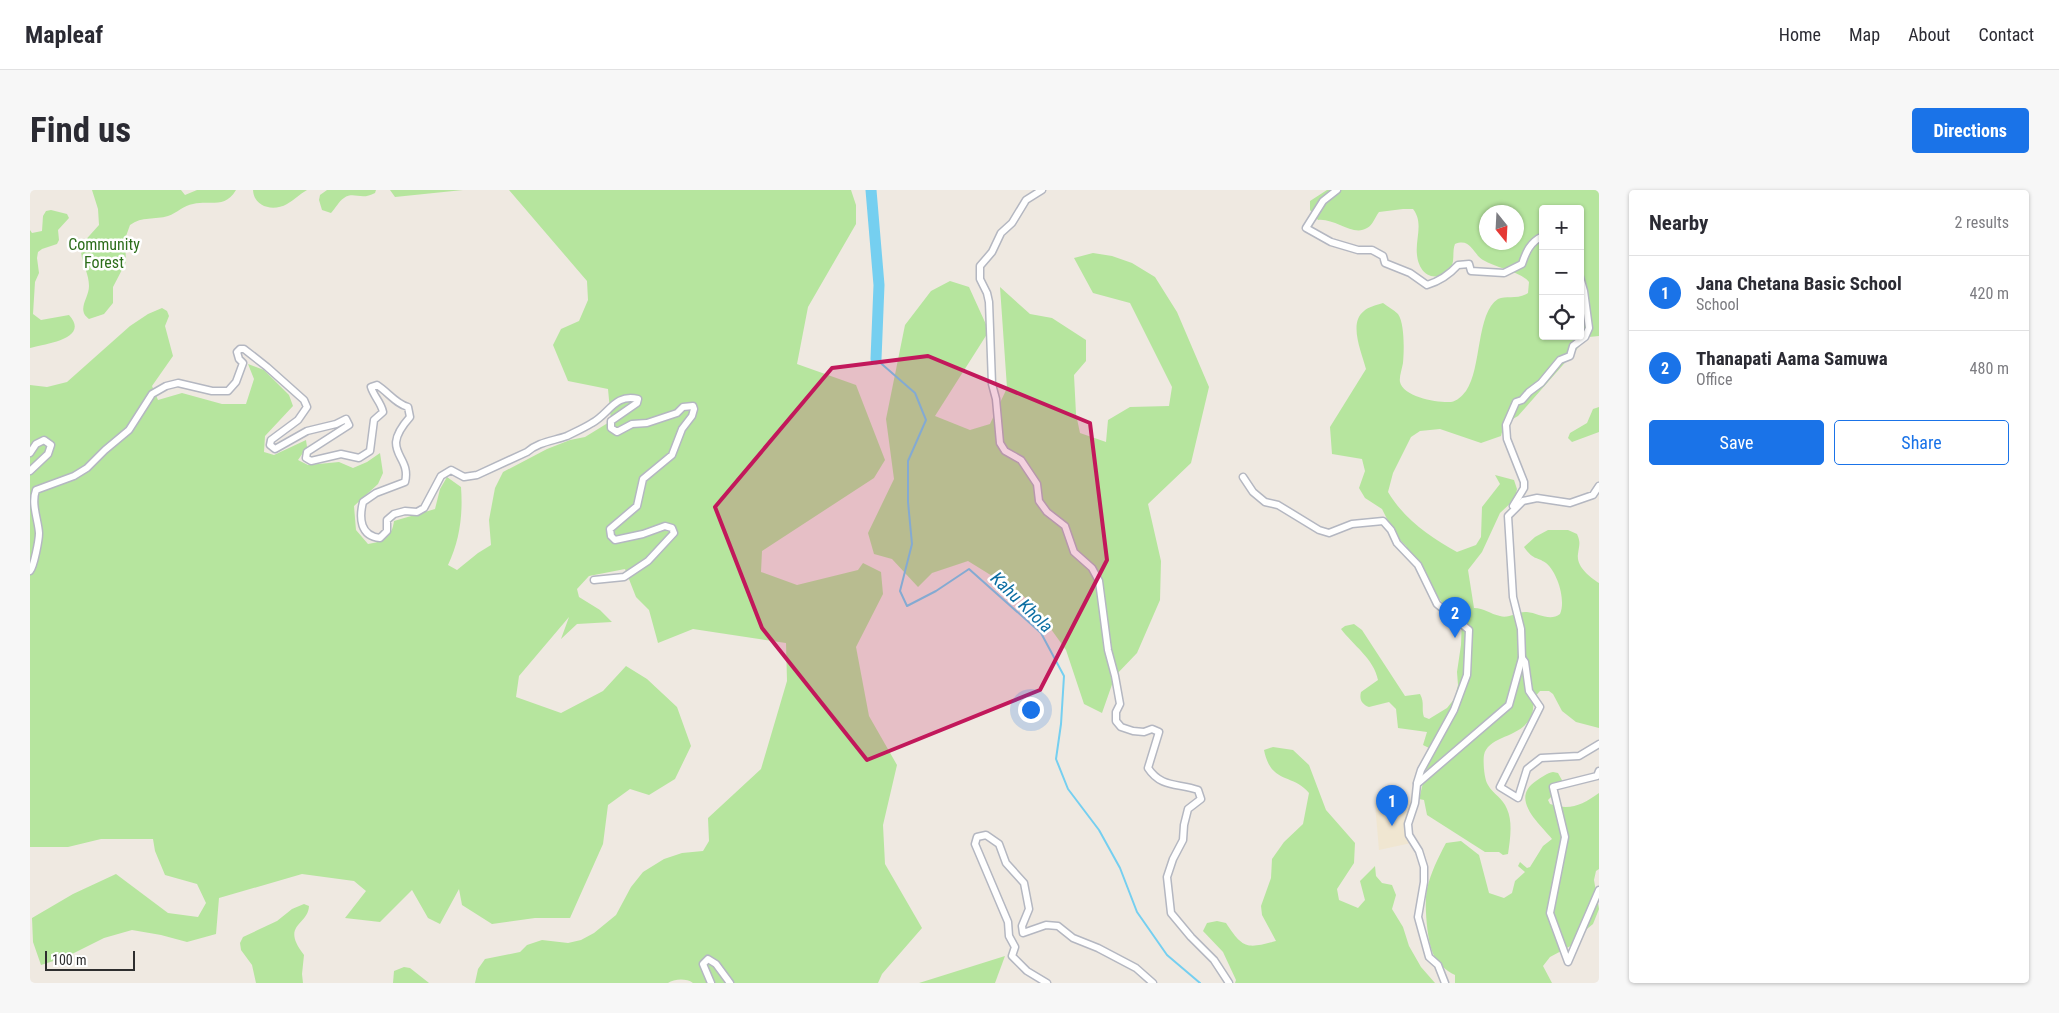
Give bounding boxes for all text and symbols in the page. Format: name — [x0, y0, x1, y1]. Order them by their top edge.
text: Mapleaf — [25, 21, 103, 49]
text: Home — [1779, 24, 1821, 45]
text: Map — [1849, 24, 1880, 45]
text: About — [1908, 24, 1950, 45]
text: Contact — [1978, 24, 2034, 45]
button: Directions — [1912, 108, 2029, 153]
text: Find us — [30, 110, 131, 151]
north arrow — [1479, 205, 1524, 250]
map controls — [1539, 205, 1584, 340]
button: + — [1539, 205, 1584, 250]
text: Nearby — [1649, 211, 1708, 235]
text: 2 results — [1954, 213, 2009, 232]
park label: Community Forest — [68, 235, 140, 272]
button: − — [1539, 250, 1584, 295]
text: Jana Chetana Basic School — [1696, 272, 1902, 295]
text: 1 — [1661, 284, 1669, 303]
text: 420 m — [1970, 284, 2009, 303]
button: locate — [1539, 295, 1584, 340]
text: School — [1696, 295, 1739, 314]
text: Thanapati Aama Samuwa — [1696, 347, 1888, 370]
text: 2 — [1661, 359, 1669, 378]
text: 480 m — [1970, 359, 2009, 378]
text: Office — [1696, 370, 1732, 389]
button: Save — [1649, 420, 1824, 465]
button: Share — [1834, 420, 2009, 465]
water label: Kahu Khola — [987, 567, 1057, 637]
pin: 2 — [1439, 597, 1471, 638]
your location — [1018, 697, 1044, 723]
pin: 1 — [1376, 785, 1408, 826]
scale bar — [45, 948, 135, 971]
text: 100 m — [52, 952, 87, 968]

